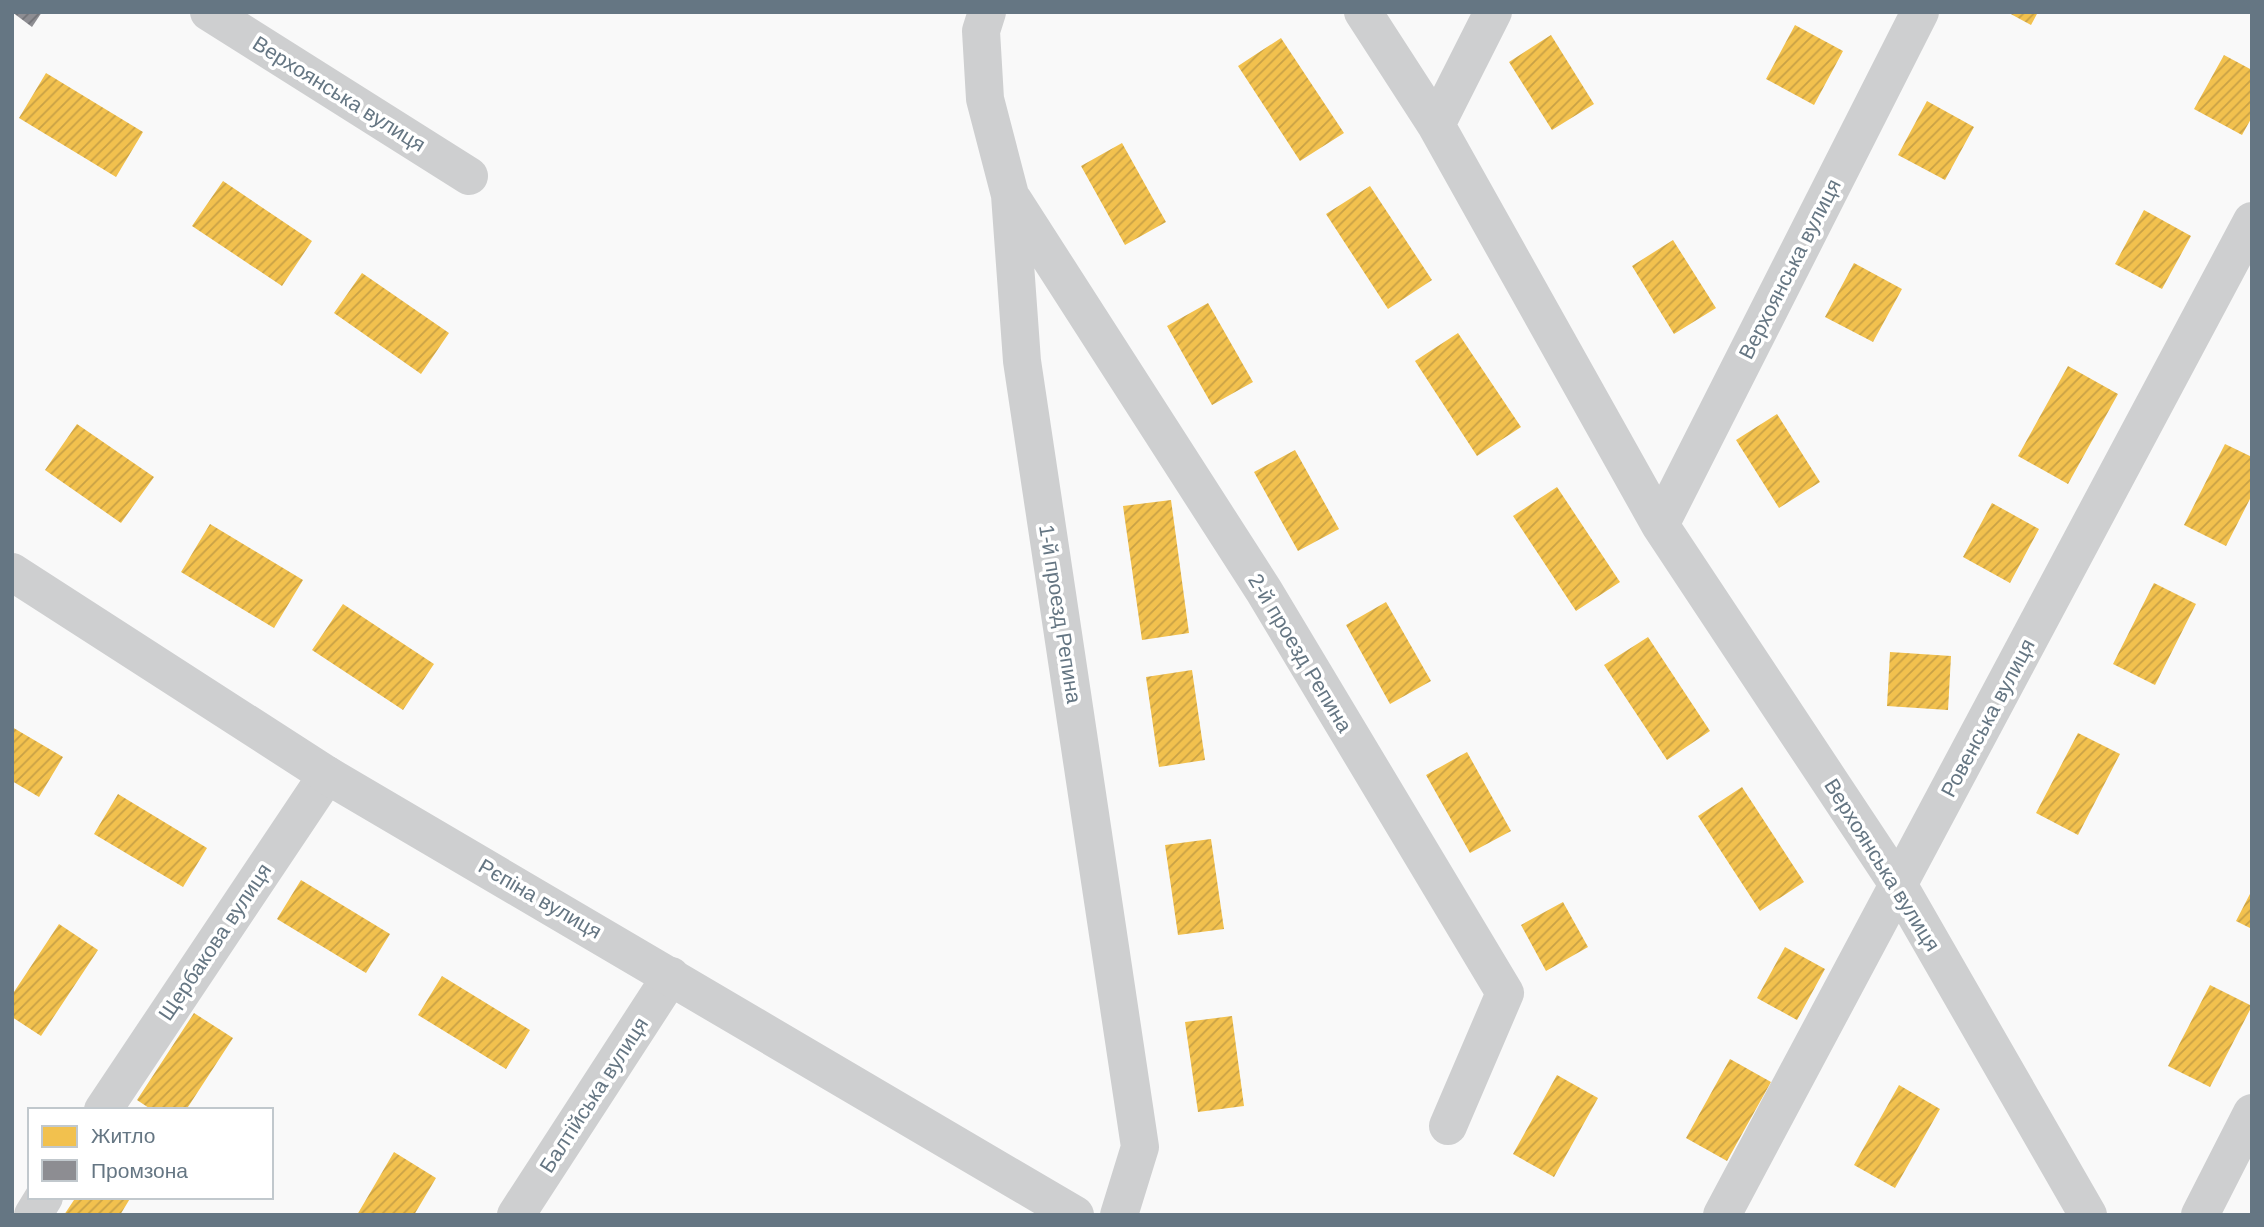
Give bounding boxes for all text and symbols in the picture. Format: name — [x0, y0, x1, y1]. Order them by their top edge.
street label: Верхоянська вулиця — [249, 31, 430, 156]
street label: Верхоянська вулиця — [1734, 175, 1845, 363]
street label: 1-й проезд Репина — [1035, 523, 1086, 705]
street label: 2-й проезд Репина — [1244, 569, 1357, 736]
street label: Ровенська вулиця — [1936, 635, 2039, 801]
street label: Верхоянська вулиця — [1820, 774, 1945, 955]
street label: Рєпіна вулиця — [475, 854, 606, 943]
street label: Щербакова вулиця — [154, 859, 276, 1024]
street label: Балтійська вулиця — [535, 1013, 652, 1177]
legend — [28, 1108, 273, 1199]
text: Житло — [91, 1124, 155, 1147]
text: Промзона — [91, 1159, 188, 1182]

